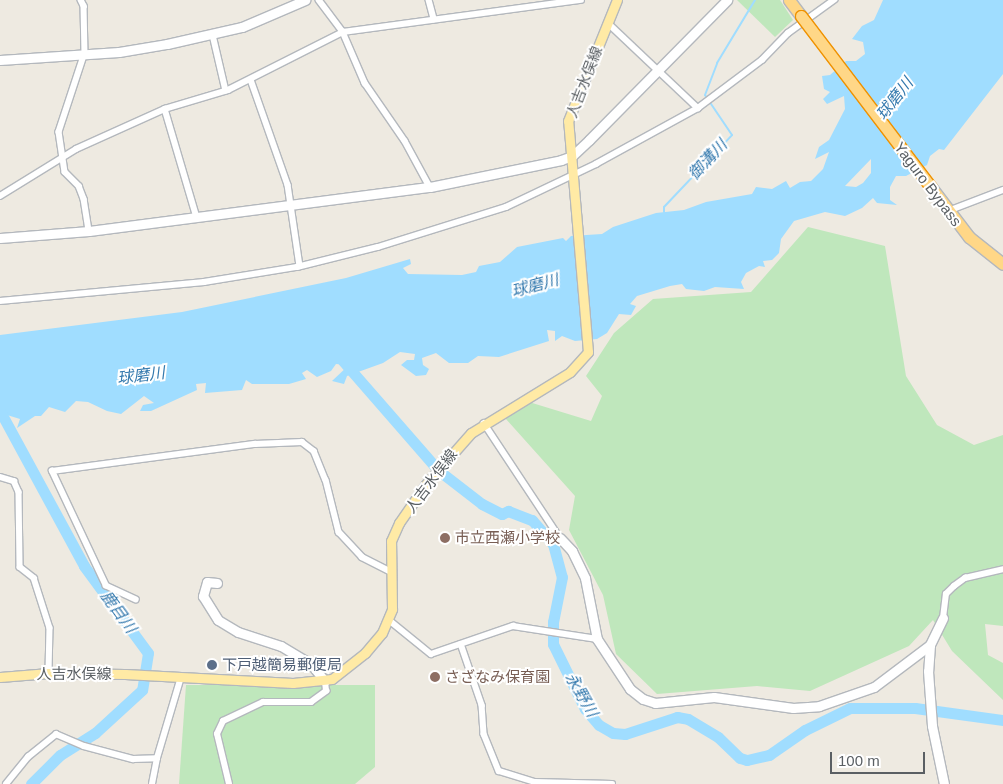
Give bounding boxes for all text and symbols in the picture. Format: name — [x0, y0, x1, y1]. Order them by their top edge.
street label: 人吉水俣線 — [562, 44, 606, 120]
water label: 球磨川 — [873, 74, 917, 124]
water label: 御溝川 — [685, 136, 731, 184]
street label: Yaguro Bypass — [891, 138, 965, 230]
water label: 球磨川 — [509, 271, 561, 301]
water label: 球磨川 — [116, 364, 166, 388]
street label: 人吉水俣線 — [401, 446, 461, 516]
place label: 市立西瀬小学校 — [455, 529, 560, 547]
marker: 市立西瀬小学校 — [439, 532, 451, 544]
water label: 鹿目川 — [96, 587, 140, 637]
place label: 下戸越簡易郵便局 — [222, 656, 342, 674]
marker: 下戸越簡易郵便局 — [206, 659, 218, 671]
street label: 人吉水俣線 — [37, 665, 111, 683]
place label: さざなみ保育園 — [445, 668, 550, 686]
water label: 永野川 — [561, 669, 601, 721]
marker: さざなみ保育園 — [429, 671, 441, 683]
scale bar — [833, 742, 928, 774]
text: 100 m — [838, 752, 880, 769]

